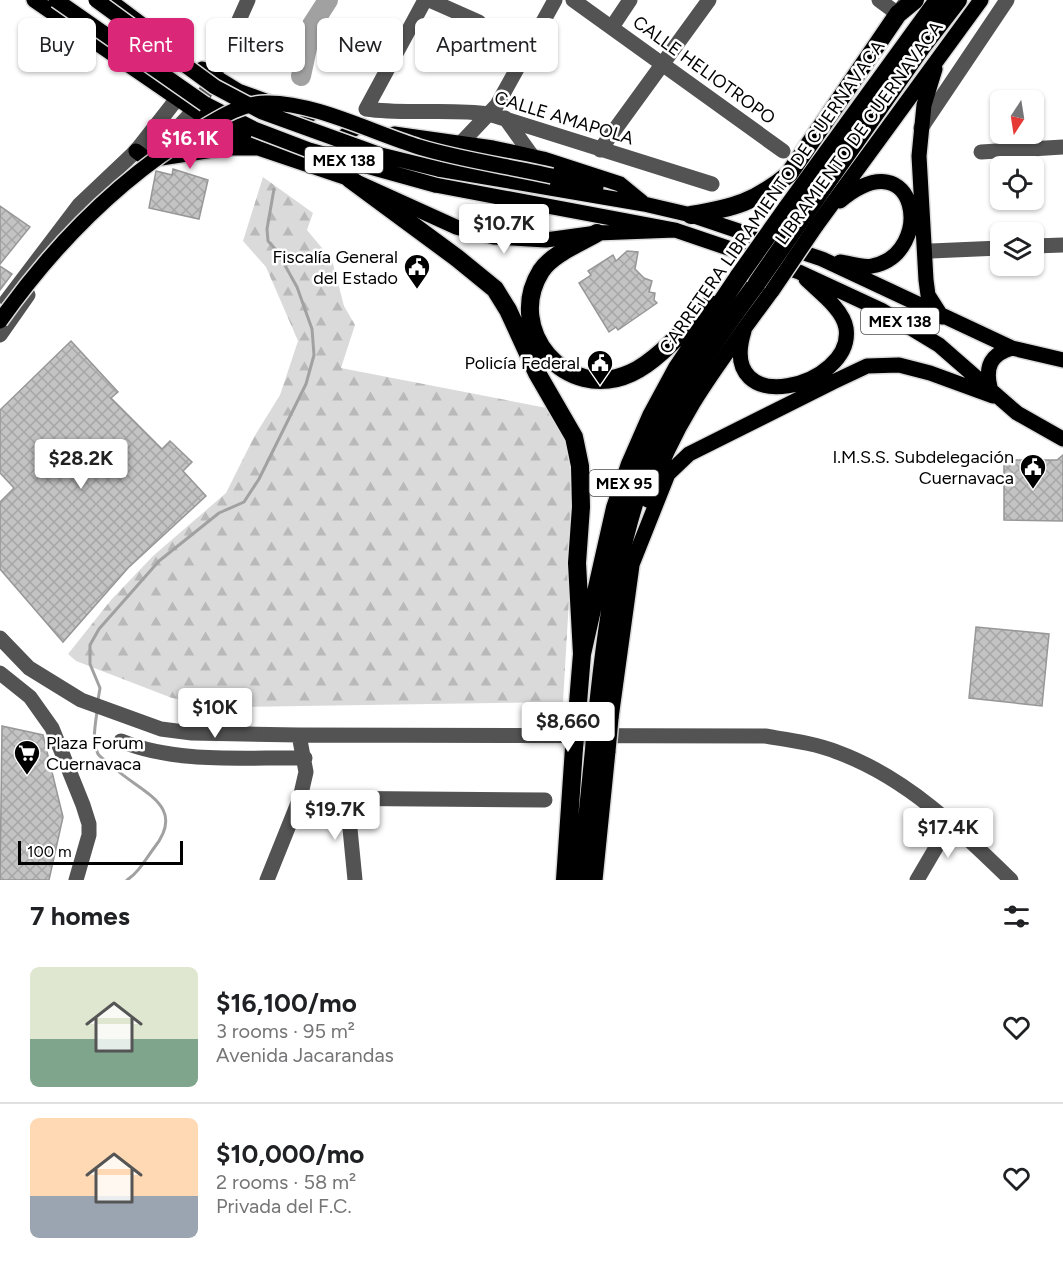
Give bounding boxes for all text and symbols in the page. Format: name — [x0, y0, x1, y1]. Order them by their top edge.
street label: CALLE HELIOTROPO — [628, 11, 780, 129]
street label: LIBRAMIENTO DE CUERNAVACA — [770, 17, 948, 249]
chip: Buy — [18, 18, 96, 72]
chip: Rent — [108, 18, 194, 72]
chip: Filters — [206, 18, 305, 72]
chip: New — [317, 18, 403, 72]
chip: Apartment — [415, 18, 558, 72]
street label: CARRETERA LIBRAMIENTO DE CUERNAVACA — [655, 36, 889, 358]
street label: CALLE AMAPOLA — [492, 86, 636, 150]
north arrow — [990, 90, 1044, 144]
map controls — [990, 90, 1044, 276]
pin: $16.1K — [141, 119, 239, 170]
text: $16.1K — [161, 126, 219, 150]
road number: MEX 138 — [305, 147, 383, 173]
button: locate — [990, 156, 1044, 210]
pin: $10.7K — [455, 204, 553, 255]
text: $10.7K — [473, 211, 535, 235]
button: layers — [990, 222, 1044, 276]
place label: Fiscalía General del Estado — [272, 246, 398, 289]
public building icon: Fiscalía General del Estado — [402, 252, 432, 290]
road number: MEX 138 — [861, 308, 939, 334]
public building icon: Policía Federal — [585, 348, 615, 386]
place label: Policía Federal — [465, 352, 580, 374]
pin: $28.2K — [32, 439, 130, 490]
text: $28.2K — [49, 446, 113, 470]
place label: I.M.S.S. Subdelegación Cuernavaca — [832, 446, 1014, 489]
public building icon: I.M.S.S. Subdelegación Cuernavaca — [1018, 452, 1048, 490]
road number: MEX 95 — [590, 470, 658, 496]
pin: $10K — [179, 688, 251, 739]
text: $10K — [192, 695, 238, 719]
pin: $8,660 — [519, 702, 617, 753]
text: $8,660 — [536, 709, 600, 733]
place label: Plaza Forum Cuernavaca — [46, 732, 144, 775]
supermarket icon: Plaza Forum Cuernavaca — [12, 738, 42, 776]
pin: $19.7K — [286, 790, 384, 841]
text: $19.7K — [305, 797, 365, 821]
pin: $17.4K — [899, 808, 997, 859]
text: $17.4K — [917, 815, 979, 839]
scale bar — [18, 838, 183, 866]
text: 100 m — [27, 842, 72, 861]
text: 7 homes — [30, 900, 130, 932]
icon: filters — [1000, 900, 1033, 933]
text: $16,100/mo — [216, 987, 357, 1019]
icon: home — [78, 991, 150, 1063]
icon: heart — [1000, 1011, 1033, 1044]
text: 3 rooms · 95 m² — [216, 1019, 355, 1043]
text: Avenida Jacarandas — [216, 1043, 394, 1067]
text: $10,000/mo — [216, 1138, 364, 1170]
icon: home — [78, 1142, 150, 1214]
icon: heart — [1000, 1162, 1033, 1195]
text: 2 rooms · 58 m² — [216, 1170, 356, 1194]
text: Privada del F.C. — [216, 1194, 352, 1218]

